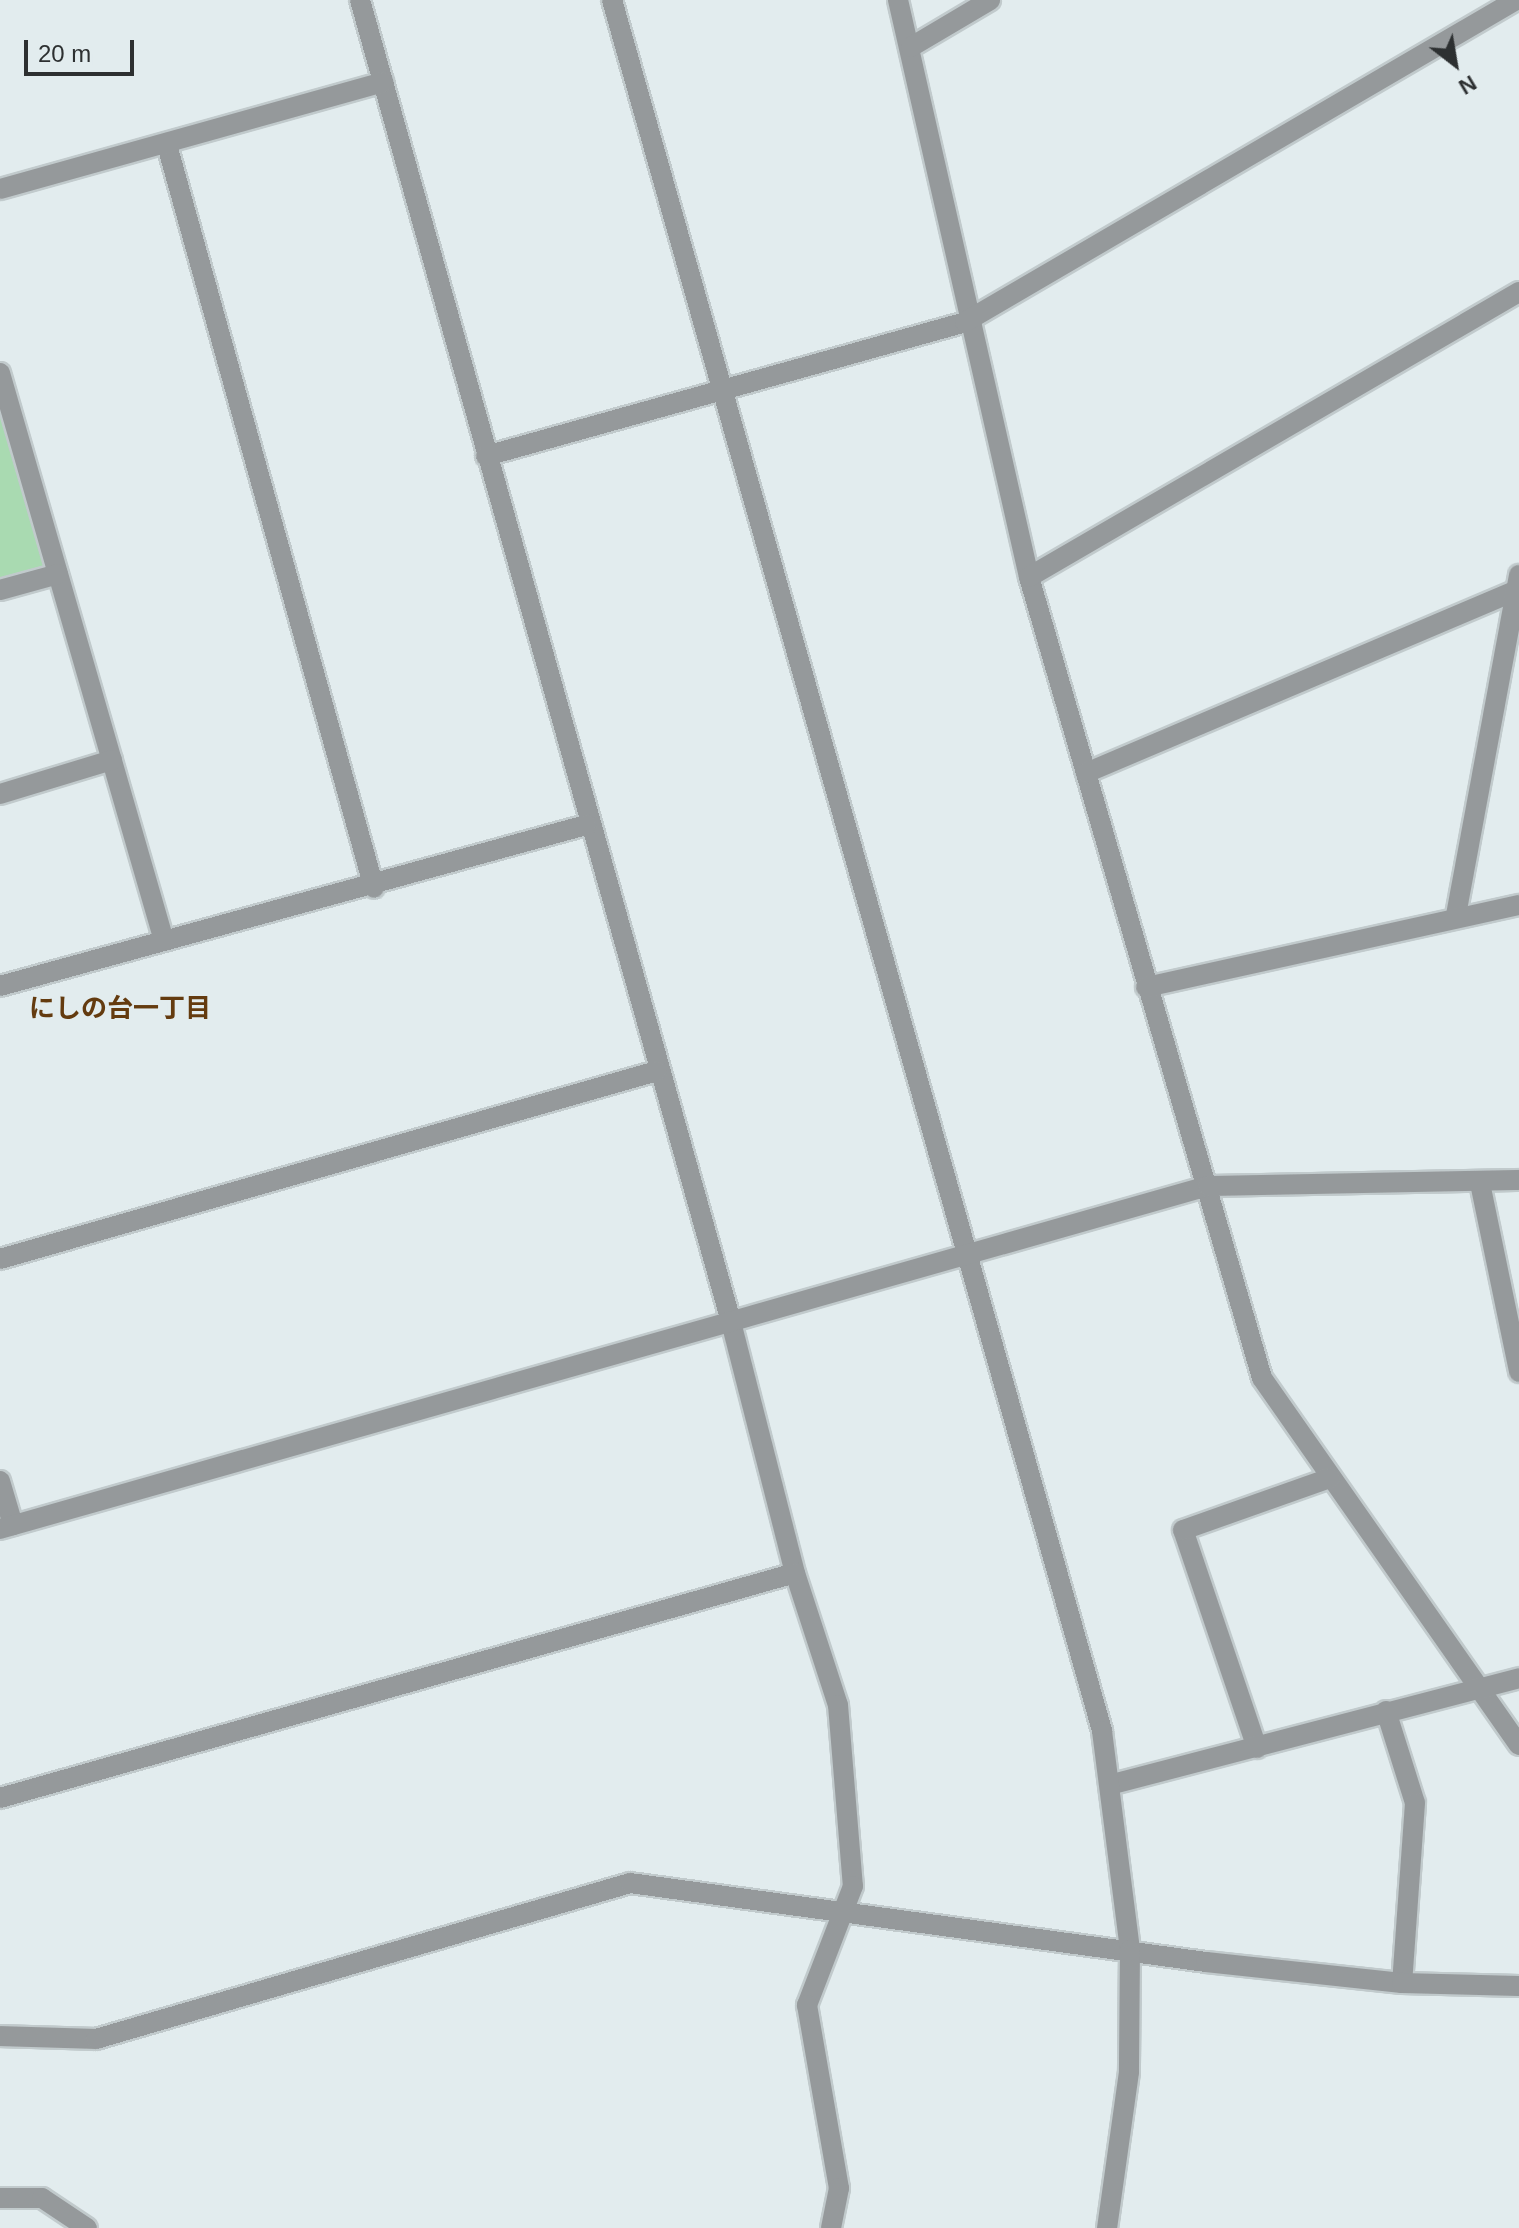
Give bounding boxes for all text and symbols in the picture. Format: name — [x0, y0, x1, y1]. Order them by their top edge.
scale bar — [28, 24, 138, 74]
north arrow — [1415, 24, 1495, 104]
text: 20 m — [38, 40, 91, 67]
text: N — [1454, 70, 1481, 100]
district label: にしの台一丁目 — [29, 993, 211, 1025]

